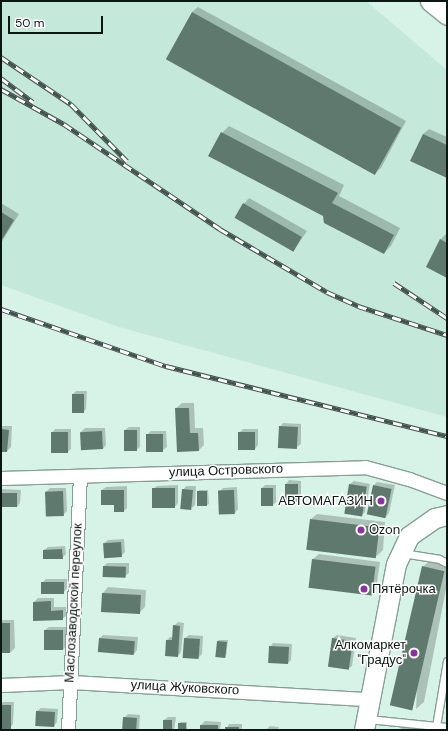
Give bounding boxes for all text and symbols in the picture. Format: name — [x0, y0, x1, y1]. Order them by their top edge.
scale bar — [10, 8, 105, 34]
text: 50 m — [15, 15, 44, 31]
street label: улица Островского — [169, 461, 283, 481]
place label: АВТОМАГАЗИН — [278, 493, 373, 509]
marker: АВТОМАГАЗИН — [376, 496, 386, 506]
place label: Ozon — [369, 522, 400, 538]
street label: Маслозаводской переулок — [62, 523, 86, 683]
marker: Ozon — [356, 525, 366, 535]
place label: Пятёрочка — [372, 581, 436, 597]
marker: Пятёрочка — [359, 584, 369, 594]
place label: Алкомаркет "Градус" — [335, 638, 406, 669]
marker: Алкомаркет "Градус" — [409, 648, 419, 658]
street label: улица Жуковского — [130, 677, 240, 699]

